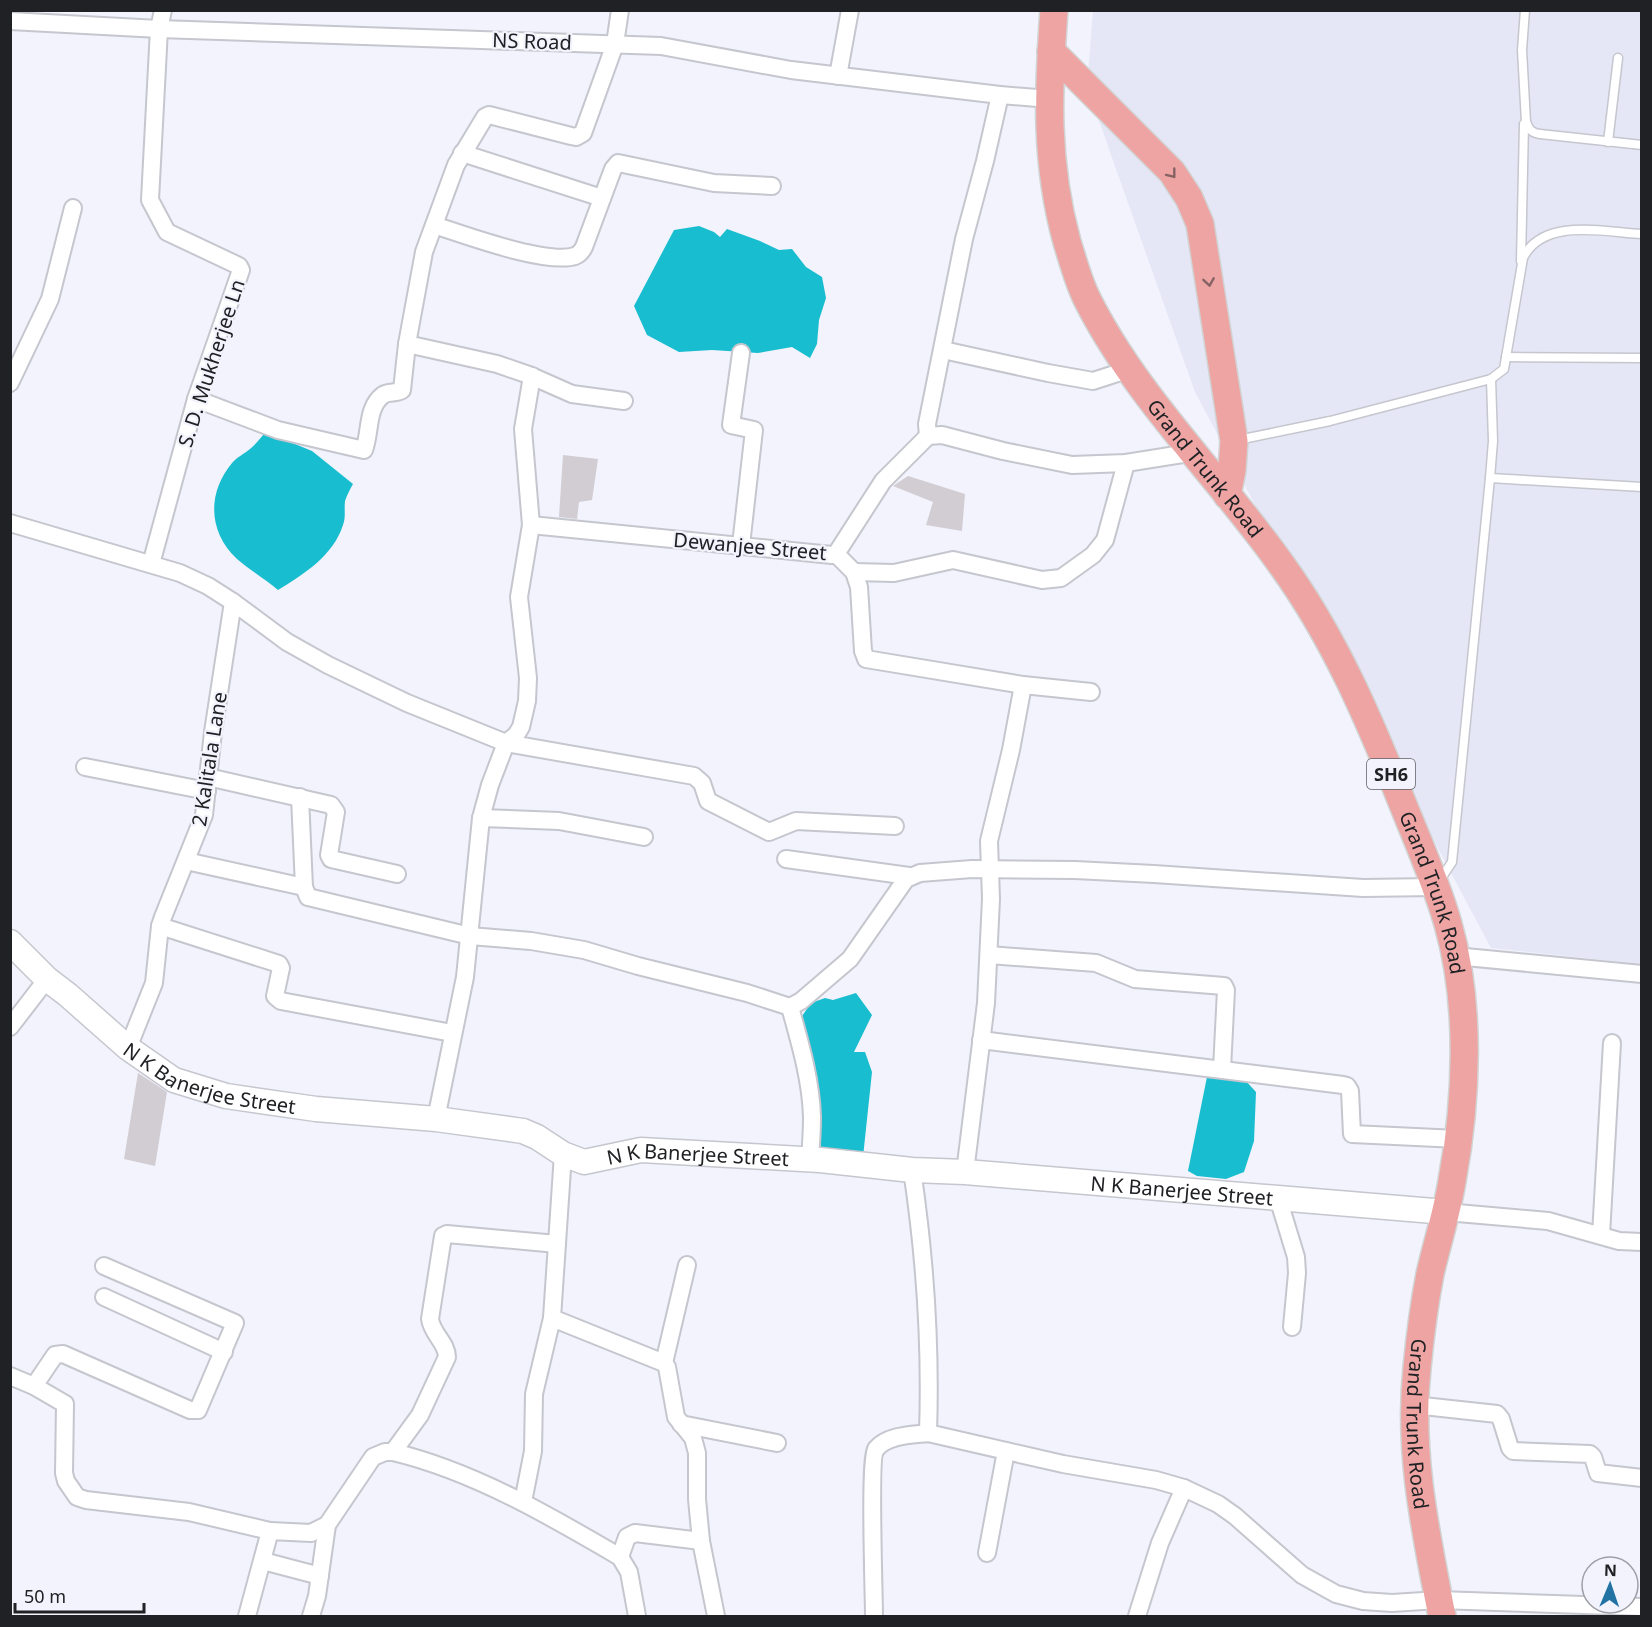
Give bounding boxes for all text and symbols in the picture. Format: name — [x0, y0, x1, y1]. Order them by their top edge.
street label: NS Road — [492, 26, 572, 56]
one-way arrow — [1165, 167, 1176, 178]
street label: S. D. Mukherjee Ln — [171, 276, 251, 450]
one-way arrow — [1203, 278, 1215, 287]
street label: Grand Trunk Road — [1142, 393, 1270, 543]
street label: Dewanjee Street — [672, 526, 828, 566]
street label: 2 Kalitala Lane — [185, 690, 233, 828]
road number: SH6 — [1367, 759, 1415, 789]
street label: Grand Trunk Road — [1394, 807, 1472, 976]
street label: N K Banerjee Street — [118, 1036, 297, 1119]
street label: N K Banerjee Street — [604, 1136, 790, 1172]
street label: N K Banerjee Street — [1090, 1169, 1274, 1211]
street label: Grand Trunk Road — [1401, 1337, 1436, 1511]
north arrow — [1580, 1555, 1640, 1615]
text: N — [1604, 1559, 1617, 1581]
scale bar — [15, 1576, 144, 1614]
text: 50 m — [24, 1584, 66, 1608]

